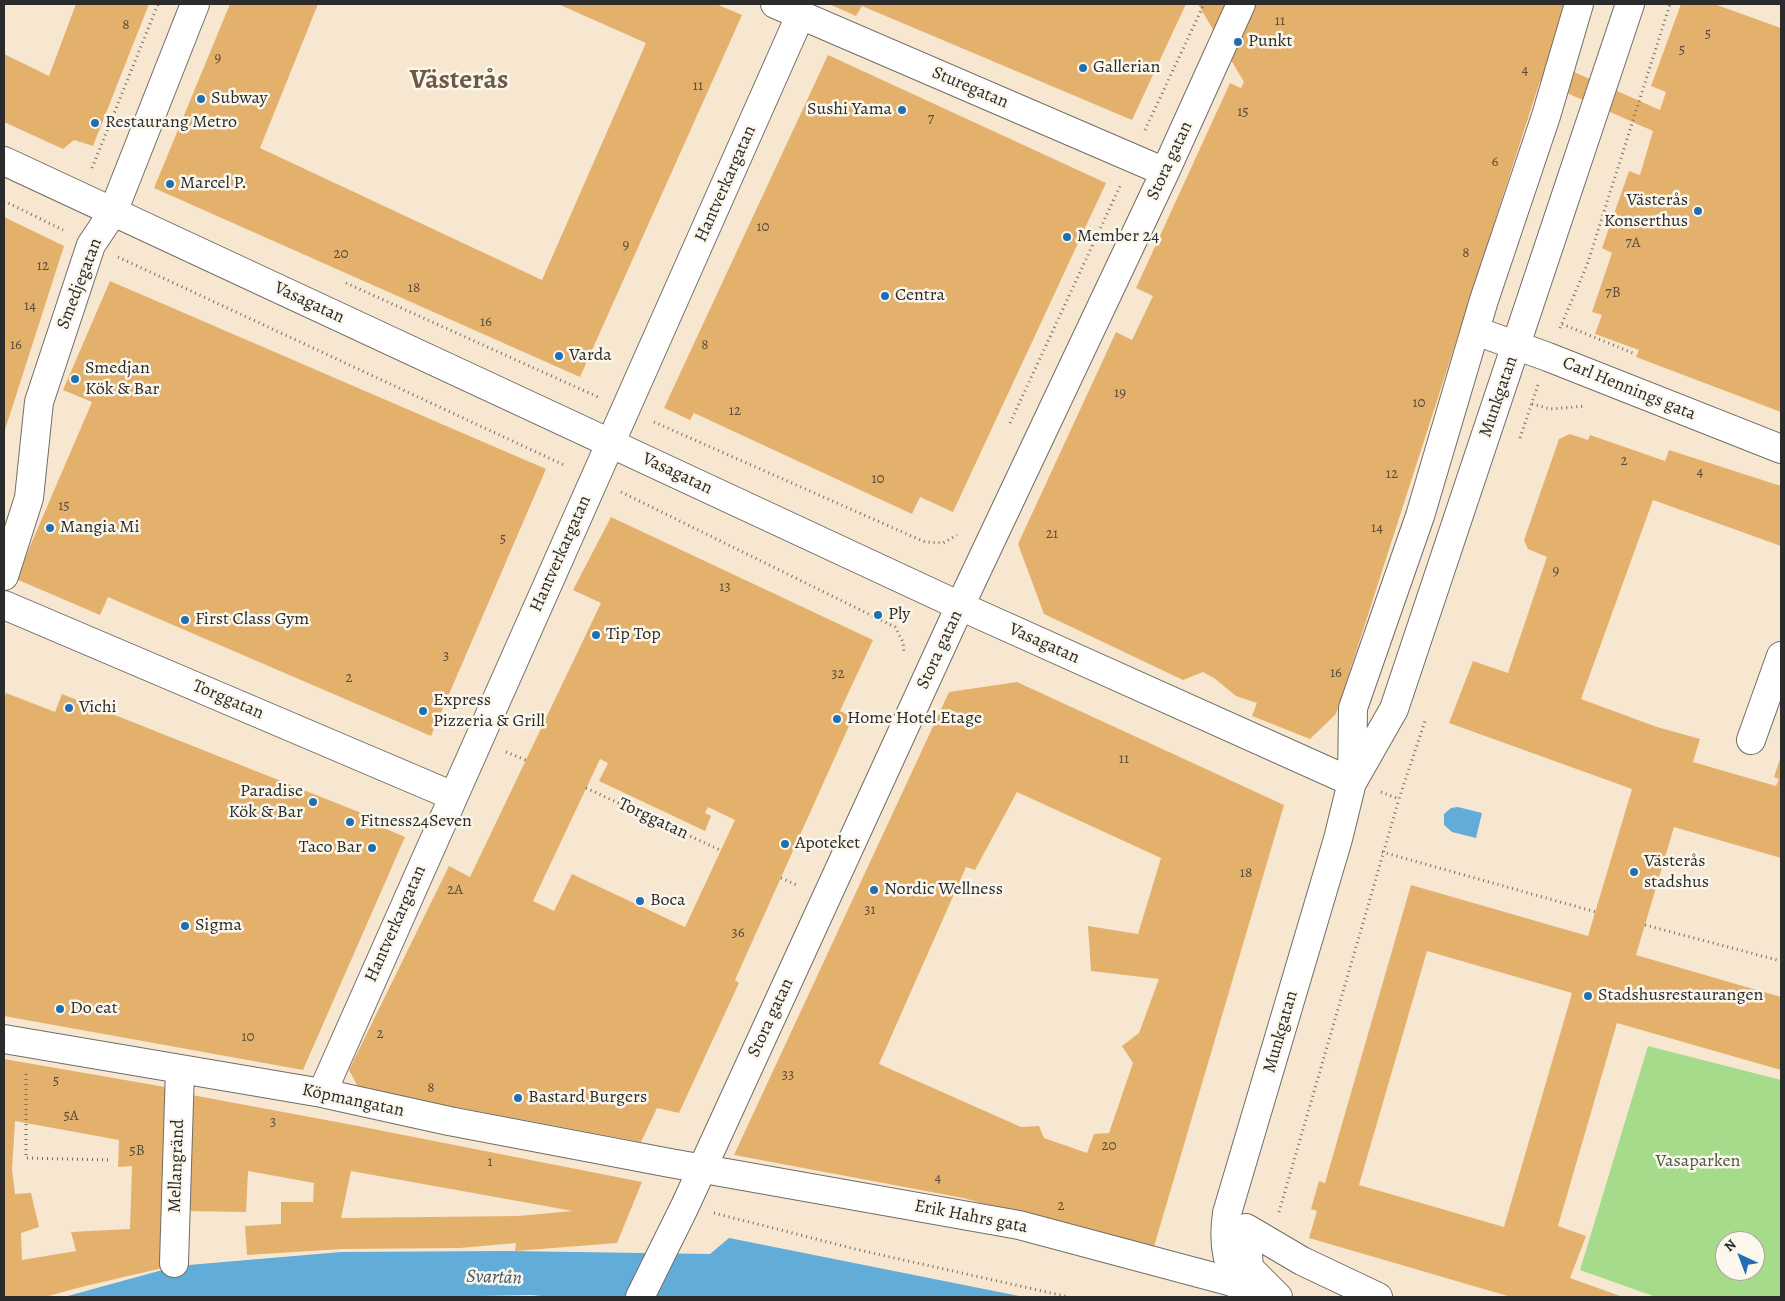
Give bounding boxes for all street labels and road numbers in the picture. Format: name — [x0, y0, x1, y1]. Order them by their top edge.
street label: Sturegatan — [928, 62, 1012, 114]
street label: Stora gatan — [1142, 118, 1198, 204]
street label: Hantverkargatan — [691, 122, 761, 246]
street label: Smedjegatan — [53, 235, 107, 333]
street label: Vasagatan — [270, 277, 348, 329]
street label: Carl Hennings gata — [1559, 352, 1699, 426]
street label: Munkgatan — [1475, 354, 1523, 440]
street label: Vasagatan — [638, 448, 716, 500]
street label: Hantverkargatan — [526, 492, 596, 616]
street label: Stora gatan — [912, 607, 968, 693]
street label: Vasagatan — [1005, 619, 1083, 669]
street label: Torggatan — [189, 675, 267, 725]
street label: Torggatan — [614, 793, 692, 845]
street label: Hantverkargatan — [361, 862, 431, 986]
street label: Stora gatan — [743, 975, 799, 1061]
street label: Munkgatan — [1259, 988, 1303, 1076]
street label: Köpmangatan — [300, 1080, 406, 1122]
street label: Mellangränd — [165, 1119, 189, 1213]
street label: Erik Hahrs gata — [913, 1195, 1029, 1239]

